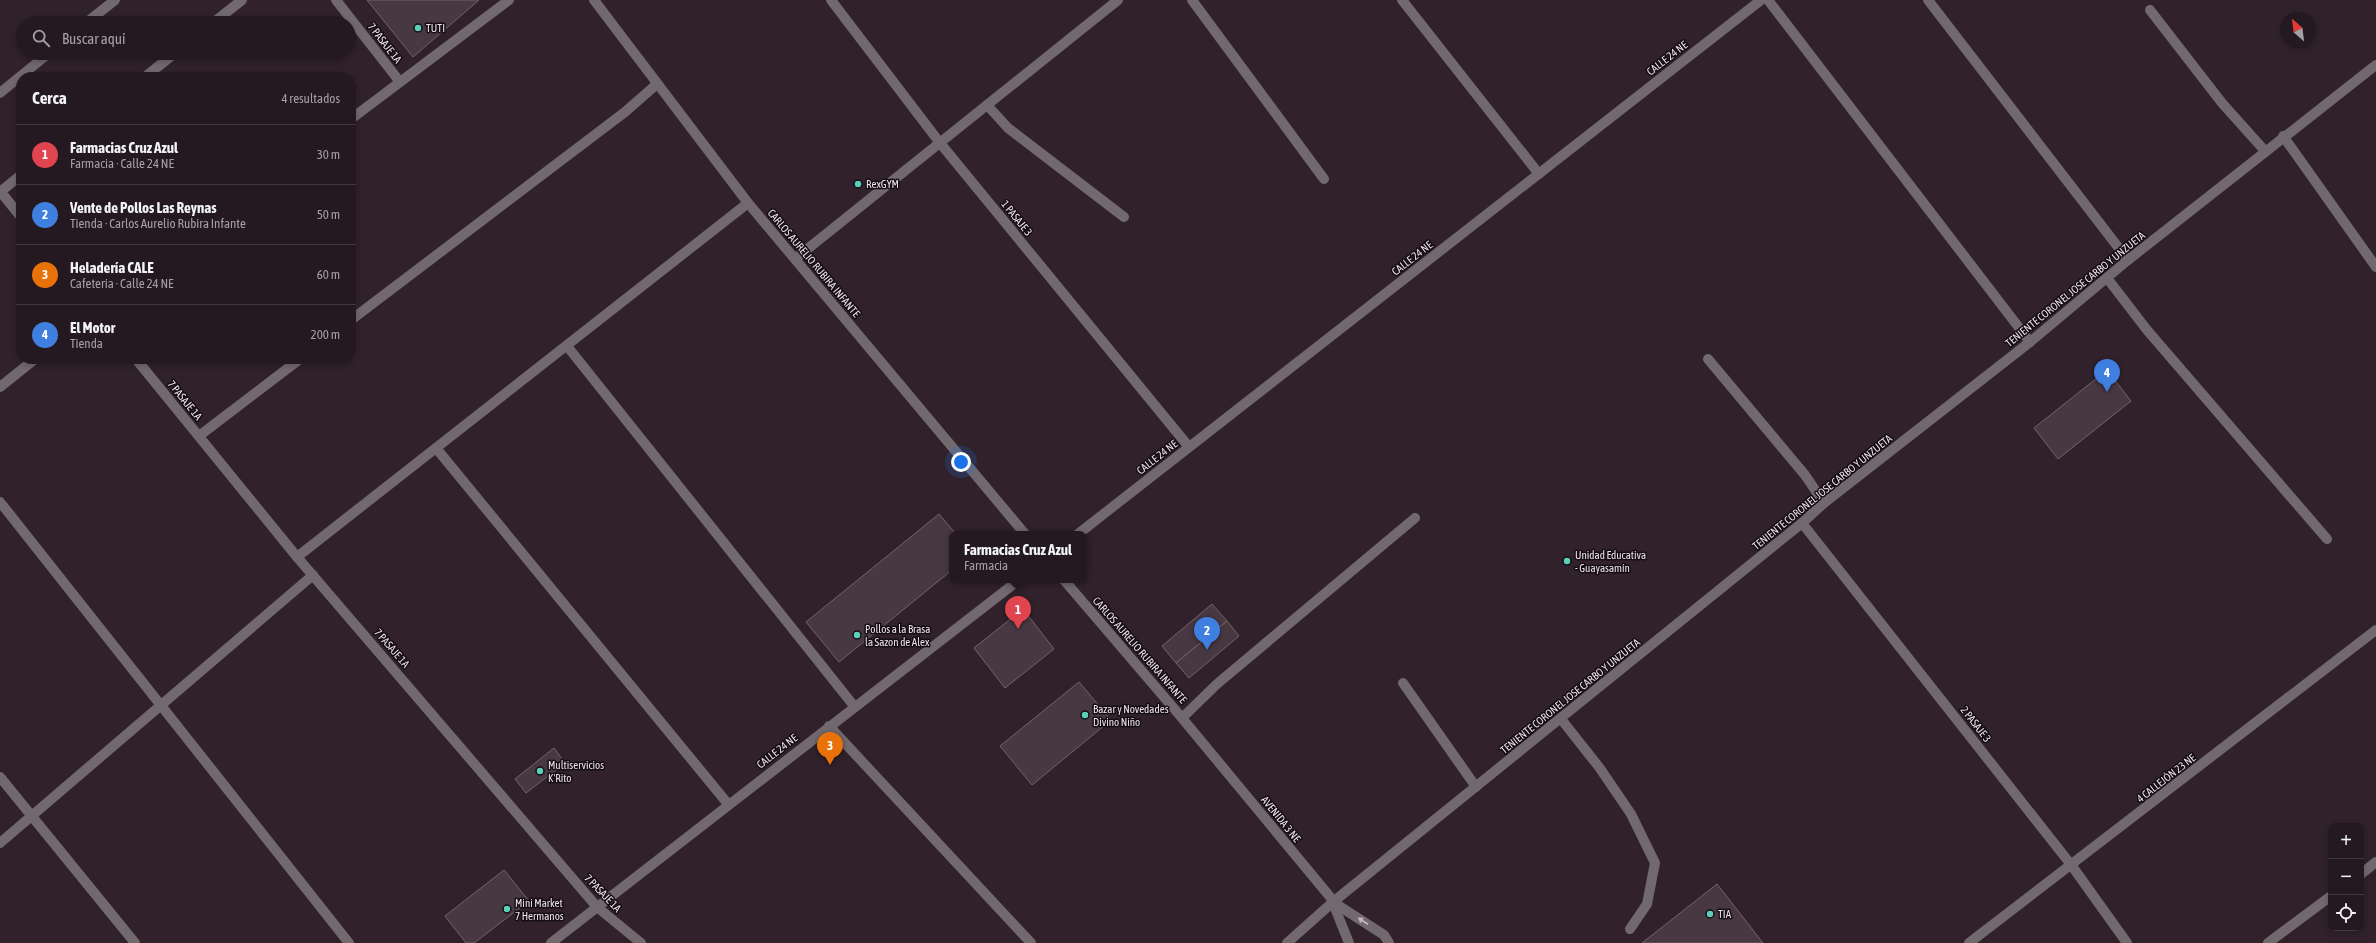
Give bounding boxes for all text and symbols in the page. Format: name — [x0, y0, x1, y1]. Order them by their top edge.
north arrow — [2280, 12, 2316, 48]
search box — [16, 16, 356, 60]
street label: 7 PASAJE 1A — [366, 21, 405, 66]
place label: TUTI — [426, 22, 445, 34]
marker: TUTI — [413, 23, 423, 33]
icon: search — [30, 27, 52, 49]
text: Buscar aquí — [62, 30, 125, 47]
street label: CALLE 24 NE — [1644, 38, 1690, 78]
text: Cerca — [32, 88, 67, 108]
text: 4 resultados — [281, 91, 340, 106]
text: Farmacias Cruz Azul — [70, 139, 178, 156]
text: 1 — [42, 147, 48, 162]
text: 30 m — [317, 147, 340, 162]
text: Farmacia · Calle 24 NE — [70, 156, 174, 171]
place label: RexGYM — [866, 178, 899, 190]
marker: RexGYM — [853, 179, 863, 189]
street label: 1 PASAJE 3 — [999, 198, 1035, 238]
text: Vente de Pollos Las Reynas — [70, 199, 216, 216]
text: 2 — [42, 207, 48, 222]
text: 50 m — [317, 207, 340, 222]
street label: CARLOS AURELIO RUBIRA INFANTE — [765, 207, 863, 319]
text: Tienda · Carlos Aurelio Rubira Infante — [70, 216, 246, 231]
street label: TENIENTE CORONEL JOSE CARBO Y UNZUETA — [2003, 229, 2148, 349]
street label: CALLE 24 NE — [1389, 238, 1435, 278]
text: Heladería CALE — [70, 259, 154, 276]
text: 3 — [42, 267, 48, 282]
text: 60 m — [317, 267, 340, 282]
text: Cafetería · Calle 24 NE — [70, 276, 174, 291]
text: El Motor — [70, 319, 115, 336]
text: 4 — [42, 327, 48, 342]
text: 200 m — [311, 327, 340, 342]
text: Tienda — [70, 336, 103, 351]
pin: 4 — [2094, 359, 2120, 392]
street label: 7 PASAJE 1A — [165, 378, 205, 423]
street label: TENIENTE CORONEL JOSE CARBO Y UNZUETA — [1750, 432, 1895, 552]
street label: CALLE 24 NE — [1134, 437, 1180, 477]
your location — [951, 452, 971, 472]
popup — [949, 531, 1087, 583]
text: Farmacias Cruz Azul — [964, 541, 1072, 558]
place label: Unidad Educativa - Guayasamín — [1575, 549, 1646, 574]
marker: Unidad Educativa - Guayasamín — [1562, 556, 1572, 566]
text: Farmacia — [964, 558, 1008, 573]
street label: CARLOS AURELIO RUBIRA INFANTE — [1091, 594, 1190, 706]
pin: 1 — [1005, 596, 1031, 629]
pin: 2 — [1194, 617, 1220, 650]
place label: Pollos a la Brasa la Sazon de Alex — [865, 623, 930, 648]
street label: 7 PASAJE 1A — [372, 626, 412, 670]
marker: Pollos a la Brasa la Sazon de Alex — [852, 630, 862, 640]
street label: TENIENTE CORONEL JOSE CARBO Y UNZUETA — [1498, 636, 1643, 756]
place label: Bazar y Novedades Divino Niño — [1093, 703, 1169, 728]
street label: 2 PASAJE 3 — [1958, 704, 1994, 744]
marker: Bazar y Novedades Divino Niño — [1080, 710, 1090, 720]
street label: CALLE 24 NE — [754, 731, 800, 771]
pin: 3 — [817, 732, 843, 765]
street label: 4 CALLEJÓN 23 NE — [2134, 751, 2198, 805]
place label: Multiservicios K'Rito — [548, 759, 604, 784]
marker: Multiservicios K'Rito — [535, 766, 545, 776]
street label: AVENIDA 3 NE — [1259, 794, 1303, 845]
map controls — [2328, 823, 2364, 931]
button: + — [2328, 823, 2364, 859]
button: − — [2328, 859, 2364, 895]
street label: 7 PASAJE 1A — [582, 872, 624, 915]
button: locate — [2328, 895, 2364, 931]
place label: Mini Market 7 Hermanos — [515, 897, 564, 922]
marker: Mini Market 7 Hermanos — [502, 904, 512, 914]
place label: TIA — [1718, 908, 1732, 920]
marker: TIA — [1705, 909, 1715, 919]
one-way arrow — [1357, 917, 1368, 925]

